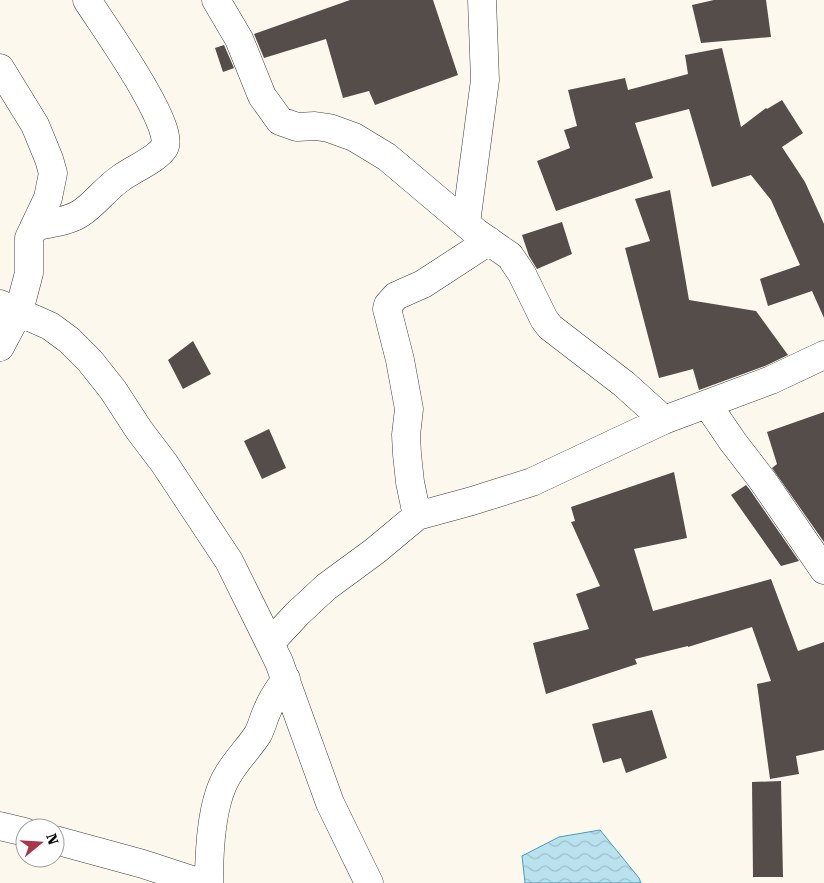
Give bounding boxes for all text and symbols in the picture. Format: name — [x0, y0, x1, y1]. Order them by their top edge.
north arrow — [15, 818, 65, 868]
text: N — [43, 831, 62, 847]

